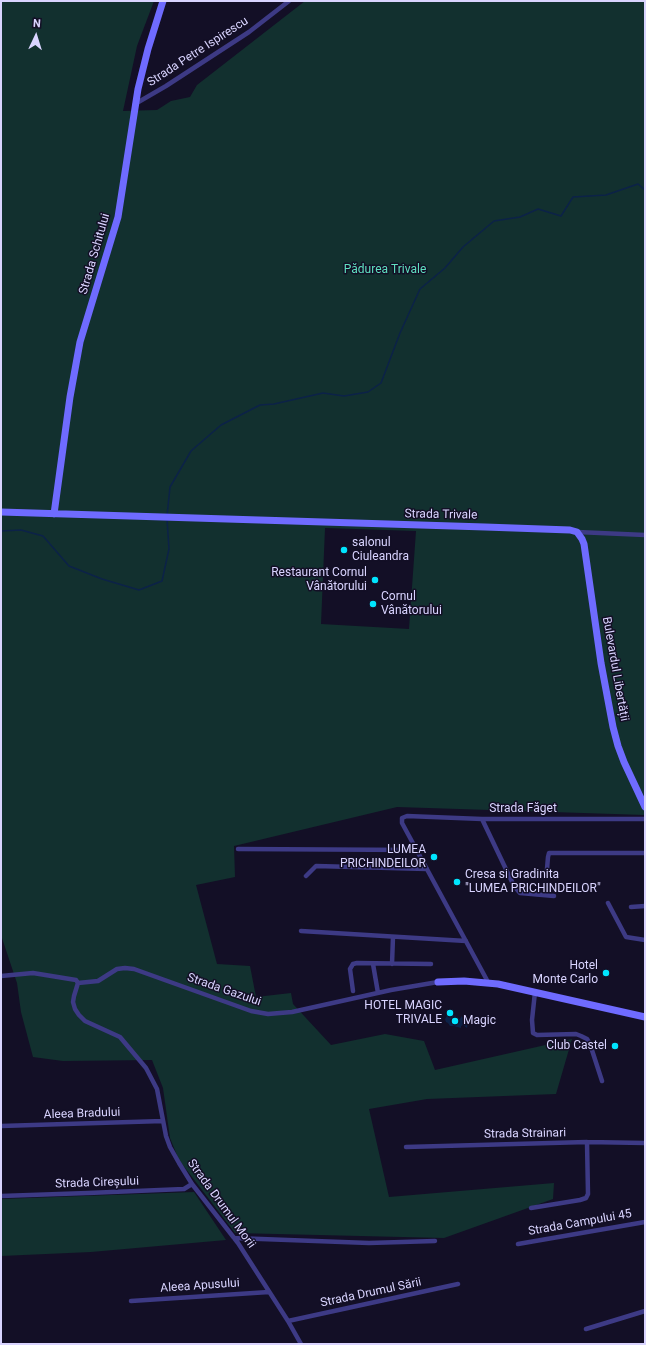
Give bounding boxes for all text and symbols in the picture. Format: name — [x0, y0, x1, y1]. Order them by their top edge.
street label: Strada Petre Ispirescu — [145, 14, 251, 90]
north arrow — [16, 16, 56, 56]
text: N — [33, 17, 41, 30]
street label: Strada Schitului — [77, 212, 113, 296]
park label: Pădurea Trivale — [344, 263, 426, 277]
street label: Strada Trivale — [404, 507, 478, 523]
place label: salonul Ciuleandra — [352, 536, 409, 564]
marker: salonul Ciuleandra — [339, 545, 349, 555]
place label: Restaurant Cornul Vânătorului — [271, 566, 367, 594]
marker: Restaurant Cornul Vânătorului — [370, 575, 380, 585]
place label: Cornul Vânătorului — [381, 590, 442, 618]
marker: Cornul Vânătorului — [368, 599, 378, 609]
street label: Bulevardul Libertății — [599, 616, 631, 722]
street label: Strada Făget — [489, 802, 557, 816]
place label: LUMEA PRICHINDEILOR — [340, 843, 426, 871]
marker: LUMEA PRICHINDEILOR — [429, 852, 439, 862]
place label: Cresa si Gradinita "LUMEA PRICHINDEILOR" — [465, 868, 601, 896]
marker: Cresa si Gradinita "LUMEA PRICHINDEILOR" — [452, 877, 462, 887]
place label: Hotel Monte Carlo — [533, 959, 598, 987]
marker: Hotel Monte Carlo — [601, 968, 611, 978]
street label: Strada Gazului — [185, 971, 263, 1009]
place label: HOTEL MAGIC TRIVALE — [364, 999, 442, 1027]
marker: HOTEL MAGIC TRIVALE — [445, 1008, 455, 1018]
place label: Magic — [463, 1014, 496, 1028]
marker: Magic — [450, 1016, 460, 1026]
place label: Club Castel — [546, 1039, 607, 1053]
marker: Club Castel — [610, 1041, 620, 1051]
street label: Aleea Bradului — [43, 1105, 121, 1123]
street label: Strada Strainari — [484, 1126, 566, 1142]
street label: Strada Drumul Morii — [184, 1157, 258, 1251]
street label: Strada Cireșului — [55, 1174, 139, 1192]
street label: Strada Campului 45 — [527, 1207, 633, 1239]
street label: Strada Drumul Sării — [319, 1275, 423, 1311]
street label: Aleea Apusului — [160, 1276, 240, 1296]

